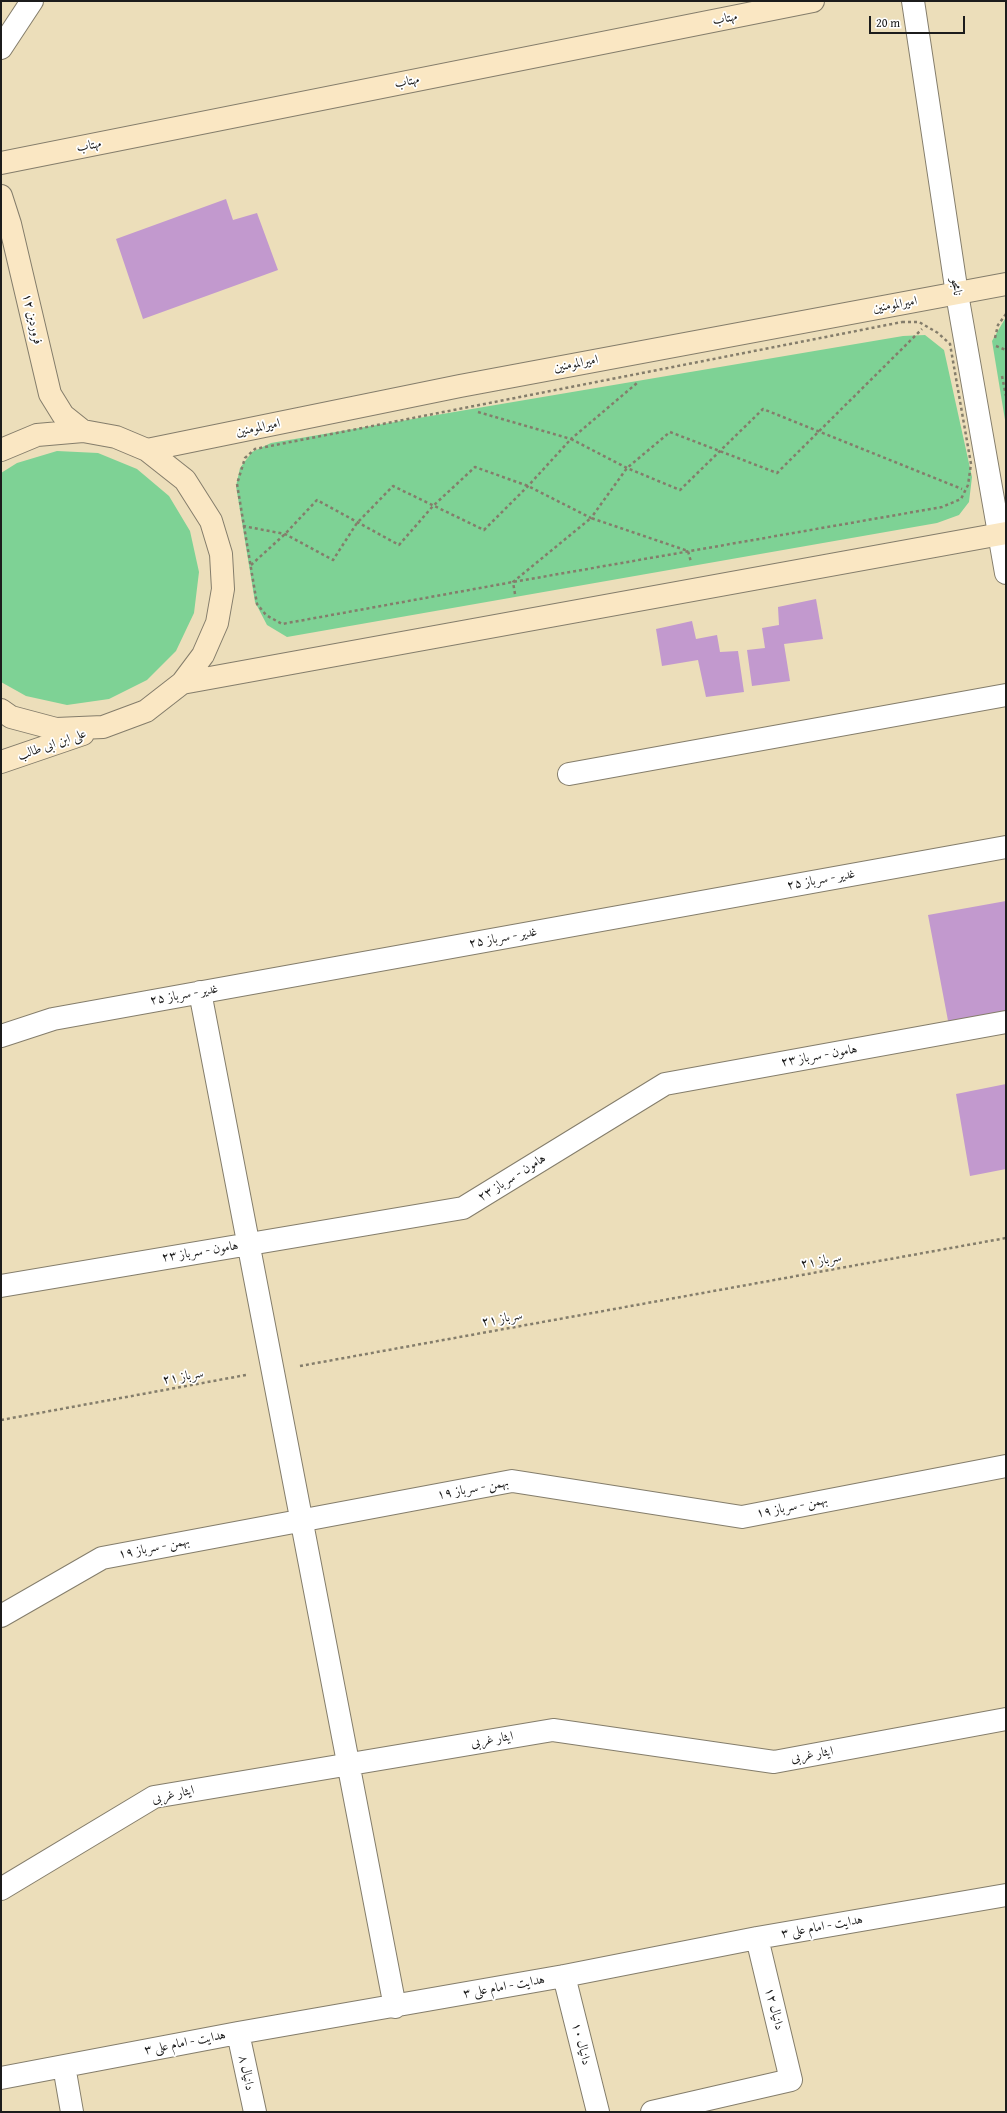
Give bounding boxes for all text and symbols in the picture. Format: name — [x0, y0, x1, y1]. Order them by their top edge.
scale bar — [871, 8, 967, 34]
street label: مهتاب — [711, 9, 739, 29]
text: 20 m — [876, 14, 900, 31]
street label: مهتاب — [393, 72, 421, 92]
street label: مهتاب — [75, 136, 103, 156]
street label: نامجو — [947, 277, 965, 297]
street label: ۱۲ فروردین — [19, 292, 45, 346]
street label: امیرالمومنین — [871, 293, 919, 317]
street label: امیرالمومنین — [552, 352, 600, 376]
street label: امیرالمومنین — [234, 416, 282, 440]
street label: علی ابن ابی طالب — [16, 726, 88, 764]
street label: غدیر - سرباز ۲۵ — [786, 866, 856, 894]
street label: غدیر - سرباز ۲۵ — [468, 924, 538, 952]
street label: غدیر - سرباز ۲۵ — [149, 981, 219, 1009]
street label: هامون - سرباز ۲۳ — [780, 1042, 858, 1070]
street label: هامون - سرباز ۲۳ — [475, 1151, 549, 1205]
street label: هامون - سرباز ۲۳ — [161, 1238, 239, 1266]
street label: سرباز ۲۱ — [799, 1250, 843, 1272]
street label: سرباز ۲۱ — [480, 1308, 524, 1330]
street label: سرباز ۲۱ — [161, 1366, 205, 1388]
street label: بهمن - سرباز ۱۹ — [436, 1475, 510, 1503]
street label: بهمن - سرباز ۱۹ — [755, 1492, 829, 1522]
street label: بهمن - سرباز ۱۹ — [117, 1533, 191, 1563]
street label: ایثار غربی — [470, 1729, 514, 1751]
street label: ایثار غربی — [790, 1744, 834, 1766]
street label: ایثار غربی — [150, 1783, 196, 1807]
street label: هدایت - امام علی ۳ — [780, 1912, 864, 1942]
street label: هدایت - امام علی ۳ — [462, 1972, 546, 2002]
street label: دانیال ۱۲ — [761, 1986, 787, 2032]
street label: دانیال ۱۰ — [568, 2021, 594, 2067]
street label: هدایت - امام علی ۳ — [143, 2027, 227, 2059]
street label: دانیال ۸ — [235, 2054, 257, 2092]

